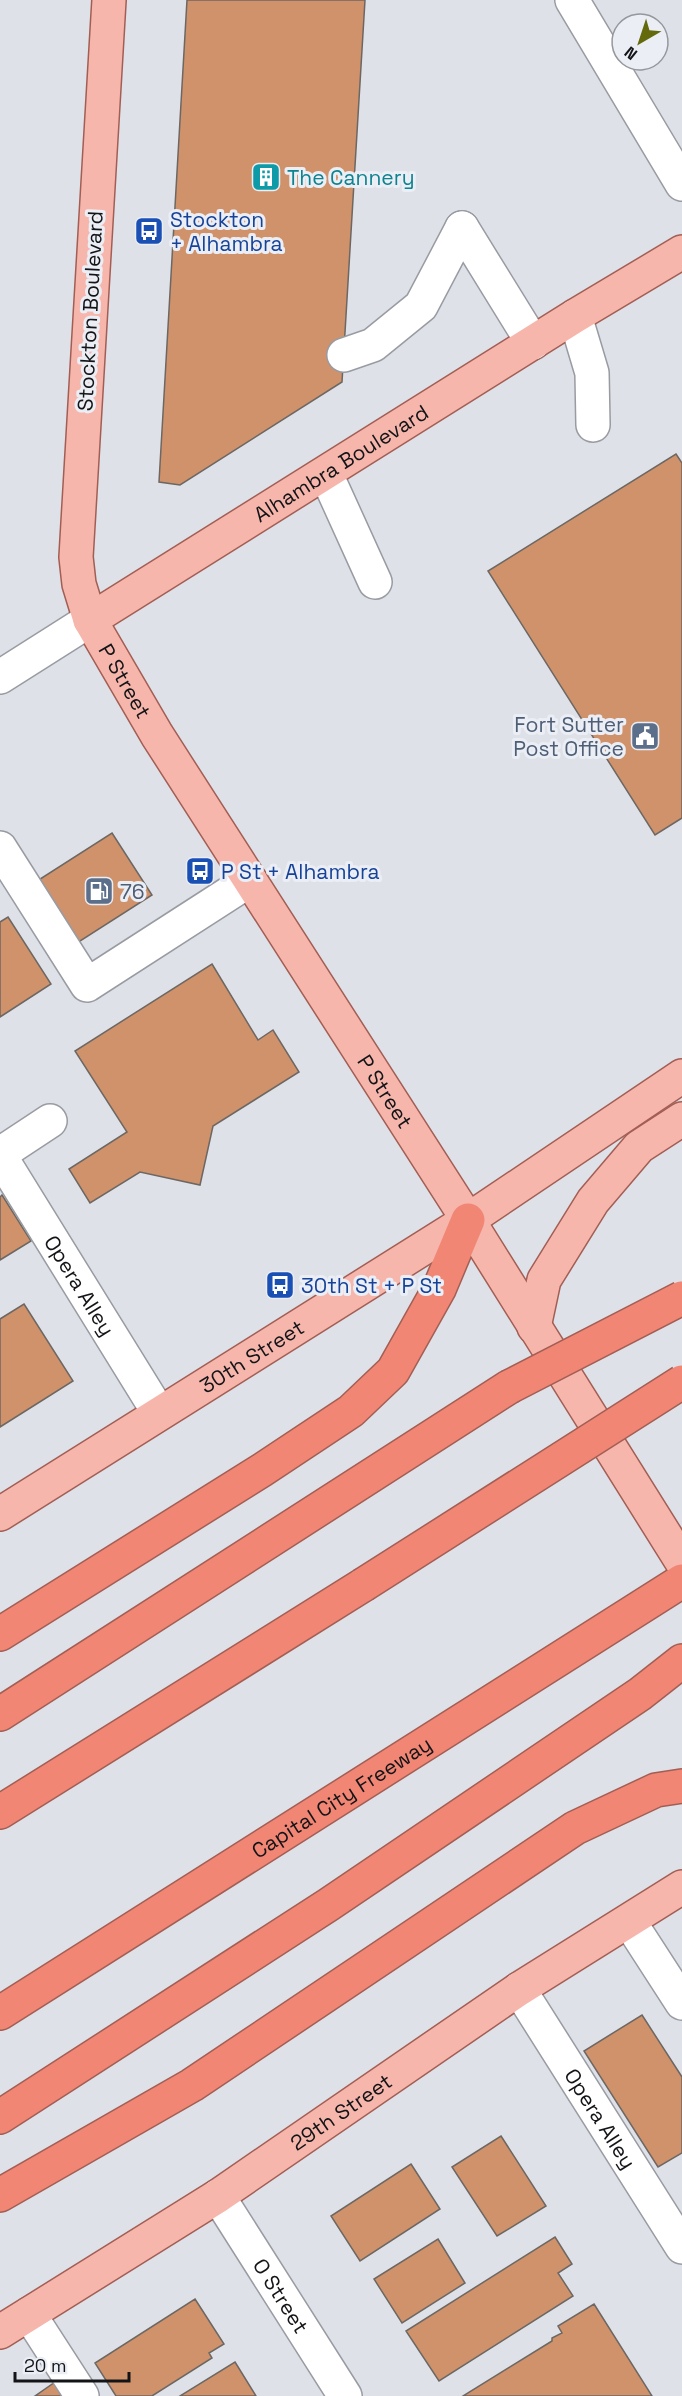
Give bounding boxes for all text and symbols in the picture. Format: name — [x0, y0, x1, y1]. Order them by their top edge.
north arrow — [610, 12, 670, 72]
text: N — [620, 42, 642, 65]
building icon: The Cannery — [250, 161, 282, 193]
place label: The Cannery — [287, 164, 415, 191]
place label: Stockton + Alhambra — [170, 206, 283, 257]
street label: Stockton Boulevard — [71, 210, 109, 412]
bus stop icon: Stockton + Alhambra — [133, 215, 165, 247]
street label: Alhambra Boulevard — [248, 398, 433, 528]
street label: P Street — [93, 638, 158, 723]
place label: Fort Sutter Post Office — [513, 711, 624, 762]
public building icon: Fort Sutter Post Office — [629, 720, 661, 752]
bus stop icon: P St + Alhambra — [184, 855, 216, 887]
place label: P St + Alhambra — [221, 858, 380, 885]
fuel station icon: 76 — [83, 875, 115, 907]
place label: 76 — [120, 878, 145, 905]
street label: P Street — [352, 1049, 419, 1133]
street label: Opera Alley — [39, 1230, 121, 1341]
bus stop icon: 30th St + P St — [264, 1269, 296, 1301]
place label: 30th St + P St — [301, 1272, 442, 1299]
street label: 30th Street — [194, 1313, 309, 1399]
street label: Capital City Freeway — [246, 1730, 436, 1864]
street label: Opera Alley — [559, 2063, 642, 2174]
street label: 29th Street — [285, 2067, 397, 2156]
street label: O Street — [247, 2253, 315, 2338]
scale bar — [15, 2345, 129, 2383]
text: 20 m — [24, 2354, 67, 2377]

